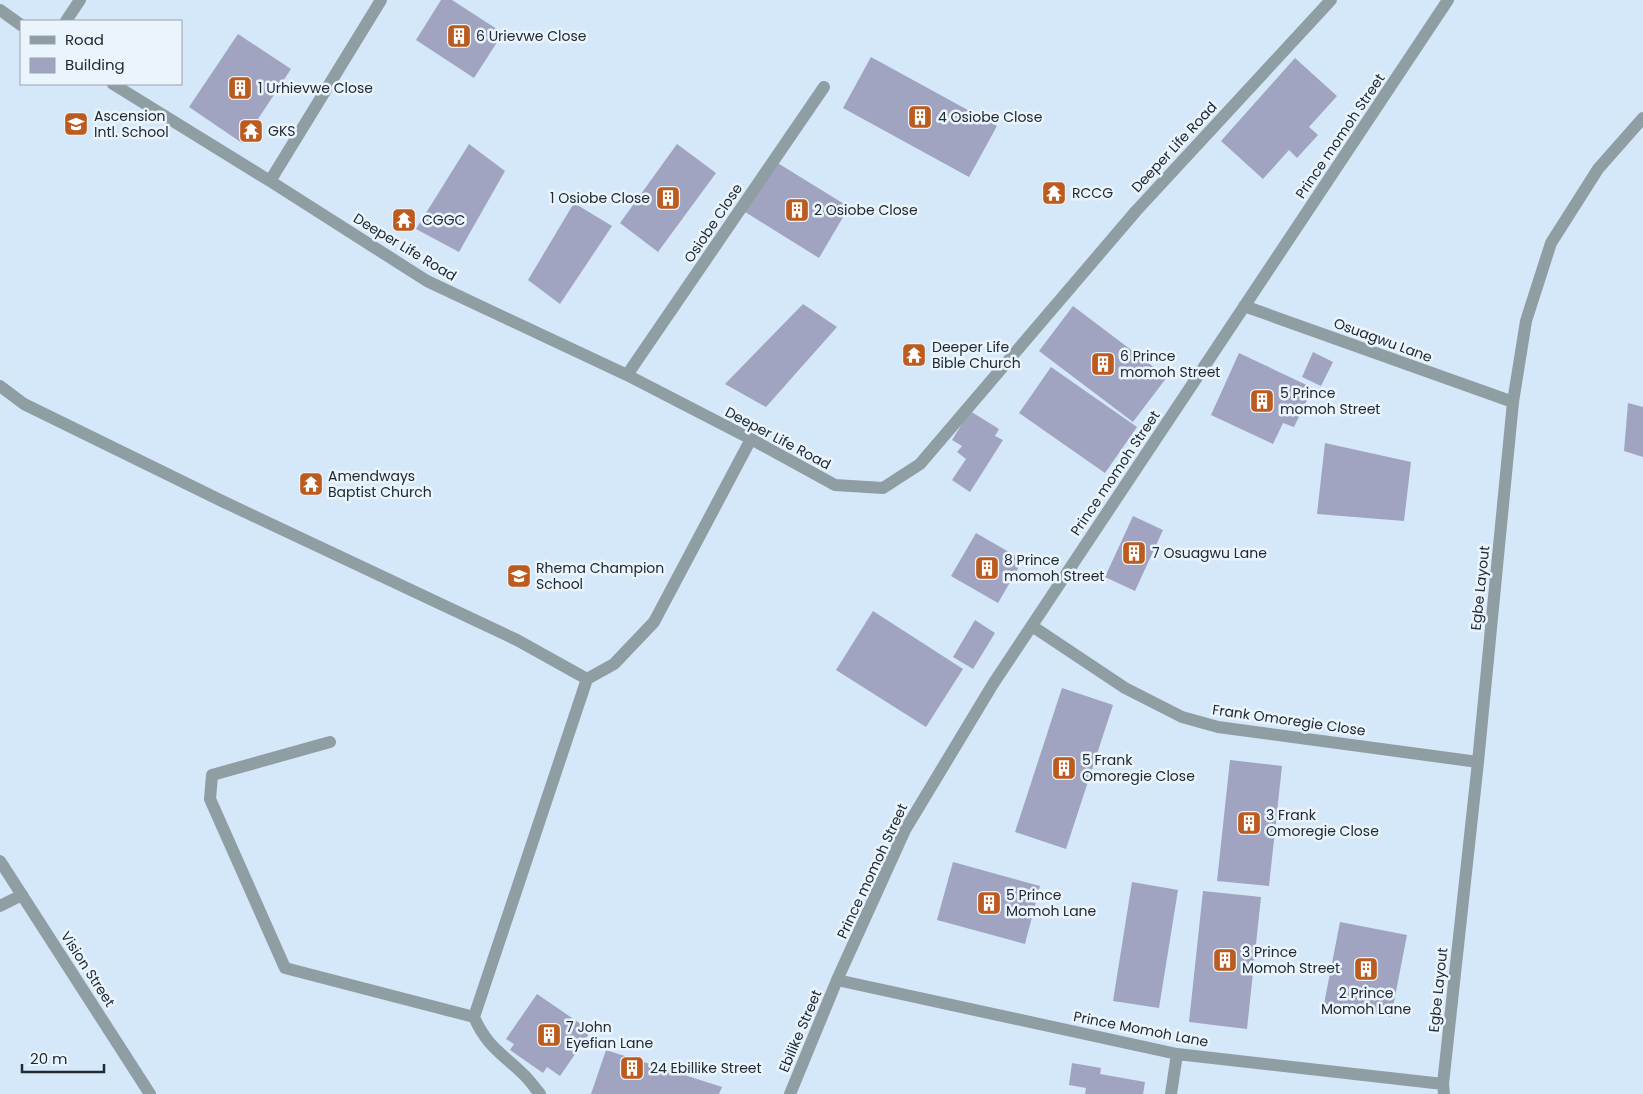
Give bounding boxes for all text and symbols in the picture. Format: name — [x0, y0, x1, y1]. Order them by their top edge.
legend — [20, 20, 182, 85]
building icon: 6 Urievwe Close — [446, 23, 472, 49]
place label: 6 Urievwe Close — [476, 26, 587, 46]
text: Road — [65, 29, 104, 50]
text: Building — [65, 54, 125, 75]
street label: Prince momoh Street — [1291, 69, 1389, 203]
building icon: 1 Urhievwe Close — [227, 75, 253, 101]
place label: 1 Urhievwe Close — [258, 78, 373, 98]
street label: Deeper Life Road — [1127, 97, 1221, 197]
building icon: 4 Osiobe Close — [907, 104, 933, 130]
place label: Ascension Intl. School — [94, 106, 169, 142]
place label: 4 Osiobe Close — [938, 107, 1043, 127]
school or university icon: Ascension Intl. School — [63, 111, 89, 137]
temple icon: GKS — [238, 118, 264, 144]
place label: GKS — [268, 121, 296, 141]
street label: Osiobe Close — [679, 179, 747, 267]
temple icon: RCCG — [1041, 180, 1067, 206]
place label: RCCG — [1072, 183, 1113, 203]
building icon: 1 Osiobe Close — [655, 185, 681, 211]
place label: 1 Osiobe Close — [550, 188, 650, 208]
building icon: 2 Osiobe Close — [784, 197, 810, 223]
place label: 2 Osiobe Close — [814, 200, 918, 220]
temple icon: CGGC — [391, 207, 417, 233]
street label: Deeper Life Road — [350, 208, 460, 286]
place label: CGGC — [422, 210, 465, 230]
street label: Osuagwu Lane — [1331, 313, 1435, 367]
place label: Deeper Life Bible Church — [932, 337, 1021, 373]
temple icon: Deeper Life Bible Church — [901, 342, 927, 368]
place label: 6 Prince momoh Street — [1120, 346, 1220, 382]
building icon: 6 Prince momoh Street — [1090, 351, 1116, 377]
place label: 5 Prince momoh Street — [1280, 383, 1380, 419]
building icon: 5 Prince momoh Street — [1249, 388, 1275, 414]
street label: Deeper Life Road — [722, 402, 834, 474]
street label: Prince momoh Street — [1066, 406, 1164, 540]
place label: Amendways Baptist Church — [328, 466, 432, 502]
temple icon: Amendways Baptist Church — [298, 471, 324, 497]
building icon: 7 Osuagwu Lane — [1121, 540, 1147, 566]
place label: 7 Osuagwu Lane — [1152, 543, 1267, 563]
street label: Egbe Layout — [1466, 545, 1494, 631]
place label: 8 Prince momoh Street — [1004, 550, 1104, 586]
building icon: 8 Prince momoh Street — [974, 555, 1000, 581]
place label: Rhema Champion School — [536, 558, 664, 594]
school or university icon: Rhema Champion School — [506, 563, 532, 589]
street label: Frank Omoregie Close — [1211, 699, 1367, 741]
place label: 5 Frank Omoregie Close — [1082, 750, 1195, 786]
building icon: 5 Frank Omoregie Close — [1051, 755, 1077, 781]
street label: Prince momoh Street — [832, 800, 912, 942]
place label: 3 Frank Omoregie Close — [1266, 805, 1379, 841]
building icon: 3 Frank Omoregie Close — [1236, 810, 1262, 836]
place label: 5 Prince Momoh Lane — [1006, 885, 1097, 921]
building icon: 5 Prince Momoh Lane — [976, 890, 1002, 916]
street label: Vision Street — [56, 927, 120, 1011]
place label: 3 Prince Momoh Street — [1242, 942, 1340, 978]
building icon: 3 Prince Momoh Street — [1212, 947, 1238, 973]
street label: Egbe Layout — [1424, 947, 1452, 1033]
building icon: 2 Prince Momoh Lane — [1353, 956, 1379, 982]
place label: 2 Prince Momoh Lane — [1321, 983, 1411, 1019]
street label: Ebilike Street — [774, 987, 826, 1075]
street label: Prince Momoh Lane — [1072, 1006, 1210, 1052]
place label: 7 John Eyefian Lane — [566, 1017, 653, 1053]
building icon: 7 John Eyefian Lane — [536, 1022, 562, 1048]
scale bar — [22, 1042, 105, 1074]
text: 20 m — [30, 1048, 68, 1069]
building icon: 24 Ebillike Street — [619, 1055, 645, 1081]
place label: 24 Ebillike Street — [650, 1058, 762, 1078]

